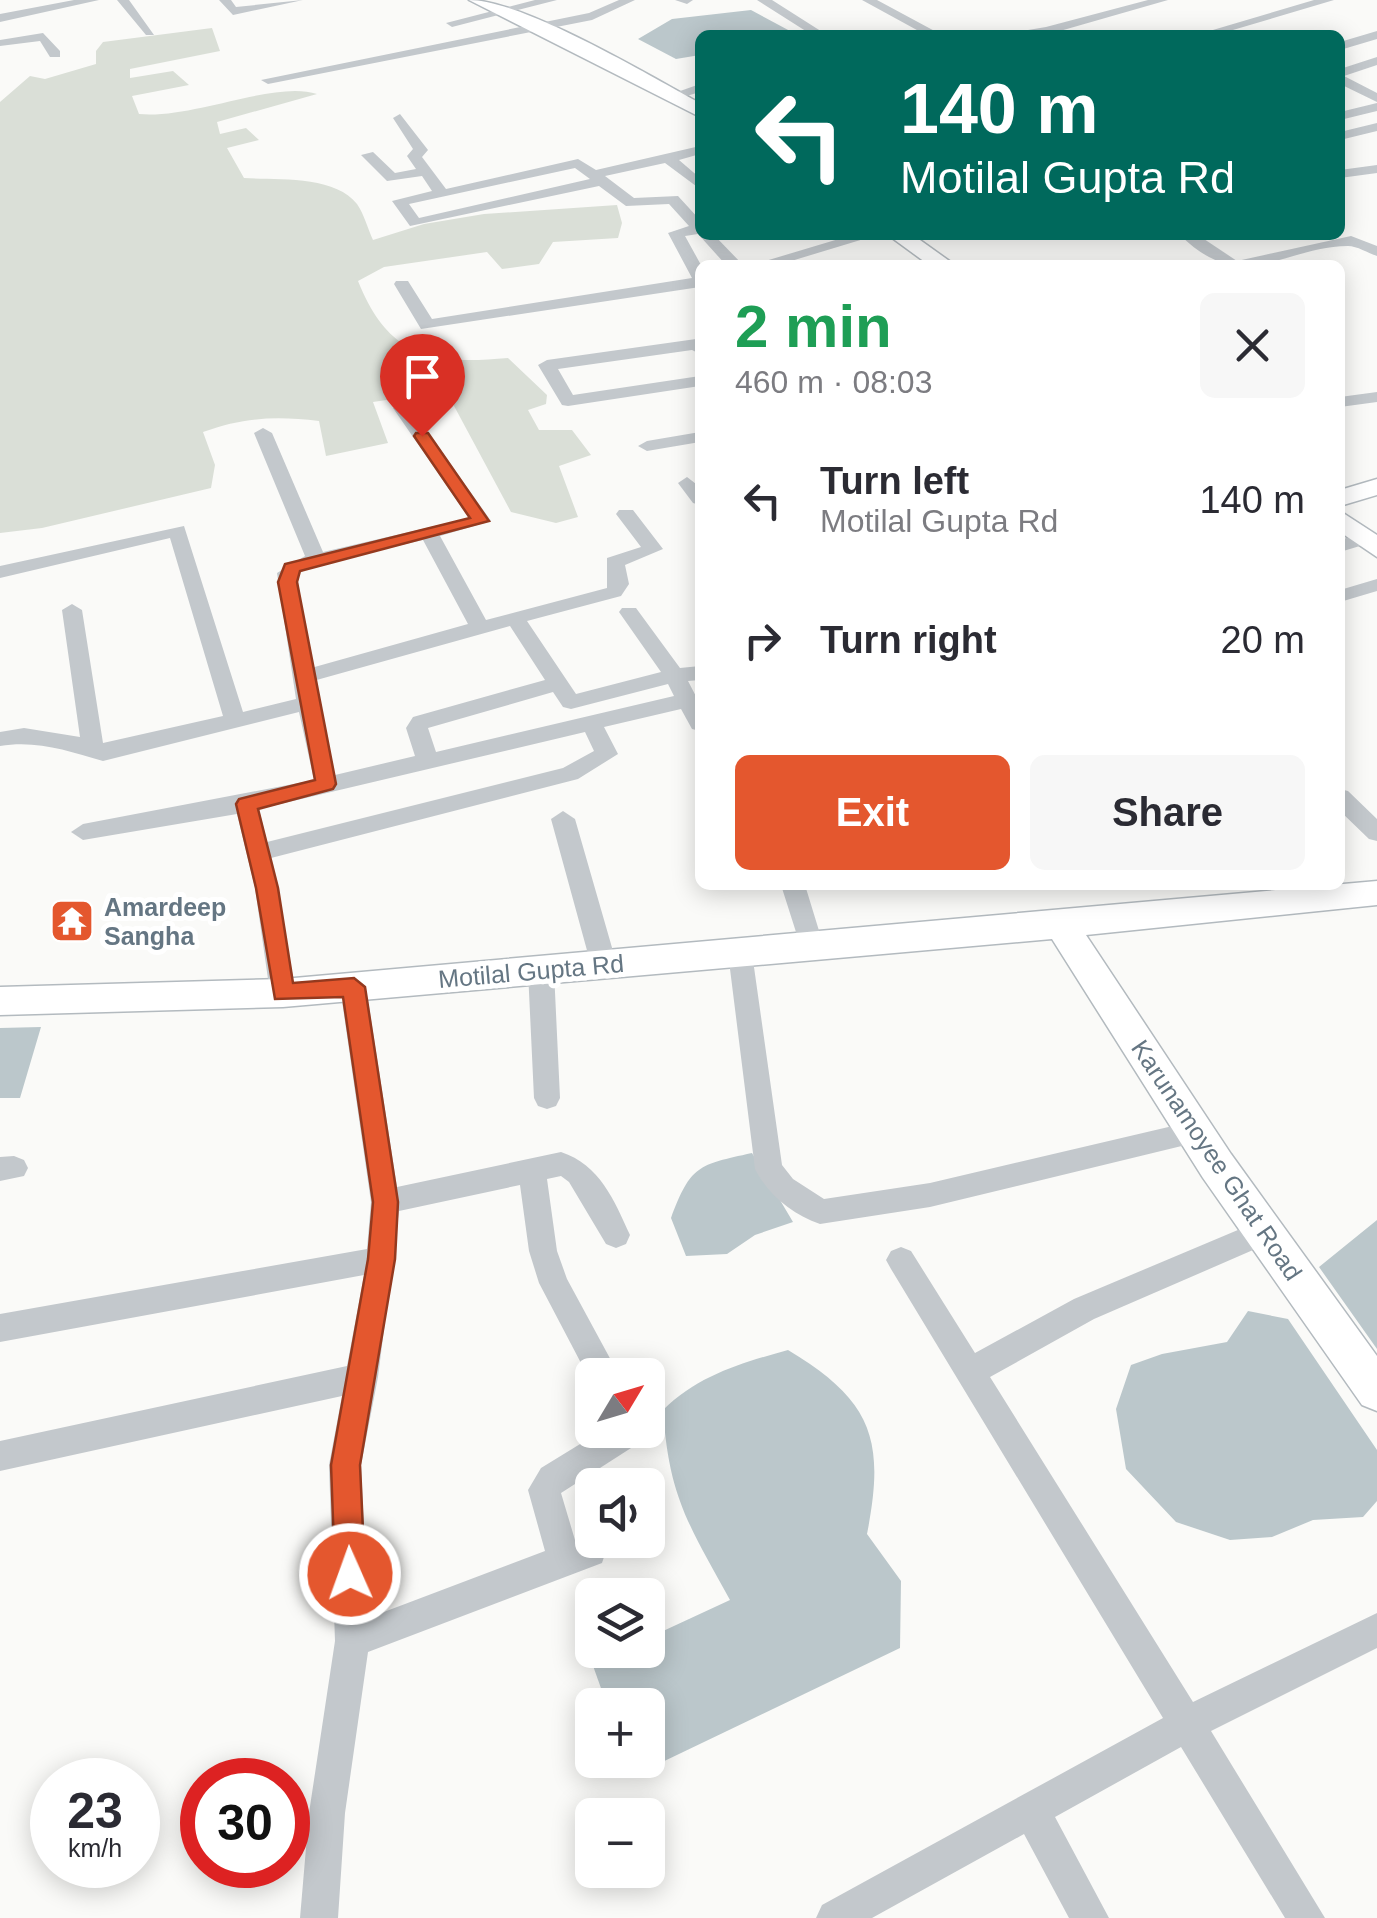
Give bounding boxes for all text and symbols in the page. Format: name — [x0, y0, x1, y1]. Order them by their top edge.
icon: left — [735, 70, 865, 200]
text: 140 m — [900, 70, 1098, 148]
text: Motilal Gupta Rd — [900, 152, 1235, 203]
text: 2 min — [735, 293, 892, 360]
button: close — [1200, 293, 1305, 398]
pin — [380, 334, 465, 437]
icon: arrive — [395, 349, 450, 404]
text: 460 m · 08:03 — [735, 364, 932, 400]
text: Turn left — [820, 460, 969, 502]
icon: left — [735, 473, 790, 528]
text: 140 m — [1199, 479, 1305, 521]
text: Motilal Gupta Rd — [820, 503, 1058, 539]
icon: right — [735, 613, 790, 668]
text: Turn right — [820, 619, 997, 661]
text: 20 m — [1221, 619, 1305, 661]
button: Exit — [735, 755, 1010, 870]
button: Share — [1030, 755, 1305, 870]
place label: Amardeep Sangha — [104, 893, 226, 950]
temple icon: Amardeep Sangha — [49, 898, 95, 944]
street label: Motilal Gupta Rd — [437, 949, 625, 993]
street label: Karunamoyee Ghat Road — [1126, 1035, 1308, 1285]
north arrow — [575, 1358, 665, 1448]
map controls — [575, 1358, 665, 1888]
button: sound — [575, 1468, 665, 1558]
position arrow — [298, 1522, 402, 1626]
button: layers — [575, 1578, 665, 1668]
button: + — [575, 1688, 665, 1778]
speed limit sign: 30 — [180, 1758, 310, 1888]
text: 23 — [67, 1783, 123, 1839]
button: − — [575, 1798, 665, 1888]
text: km/h — [68, 1834, 122, 1862]

